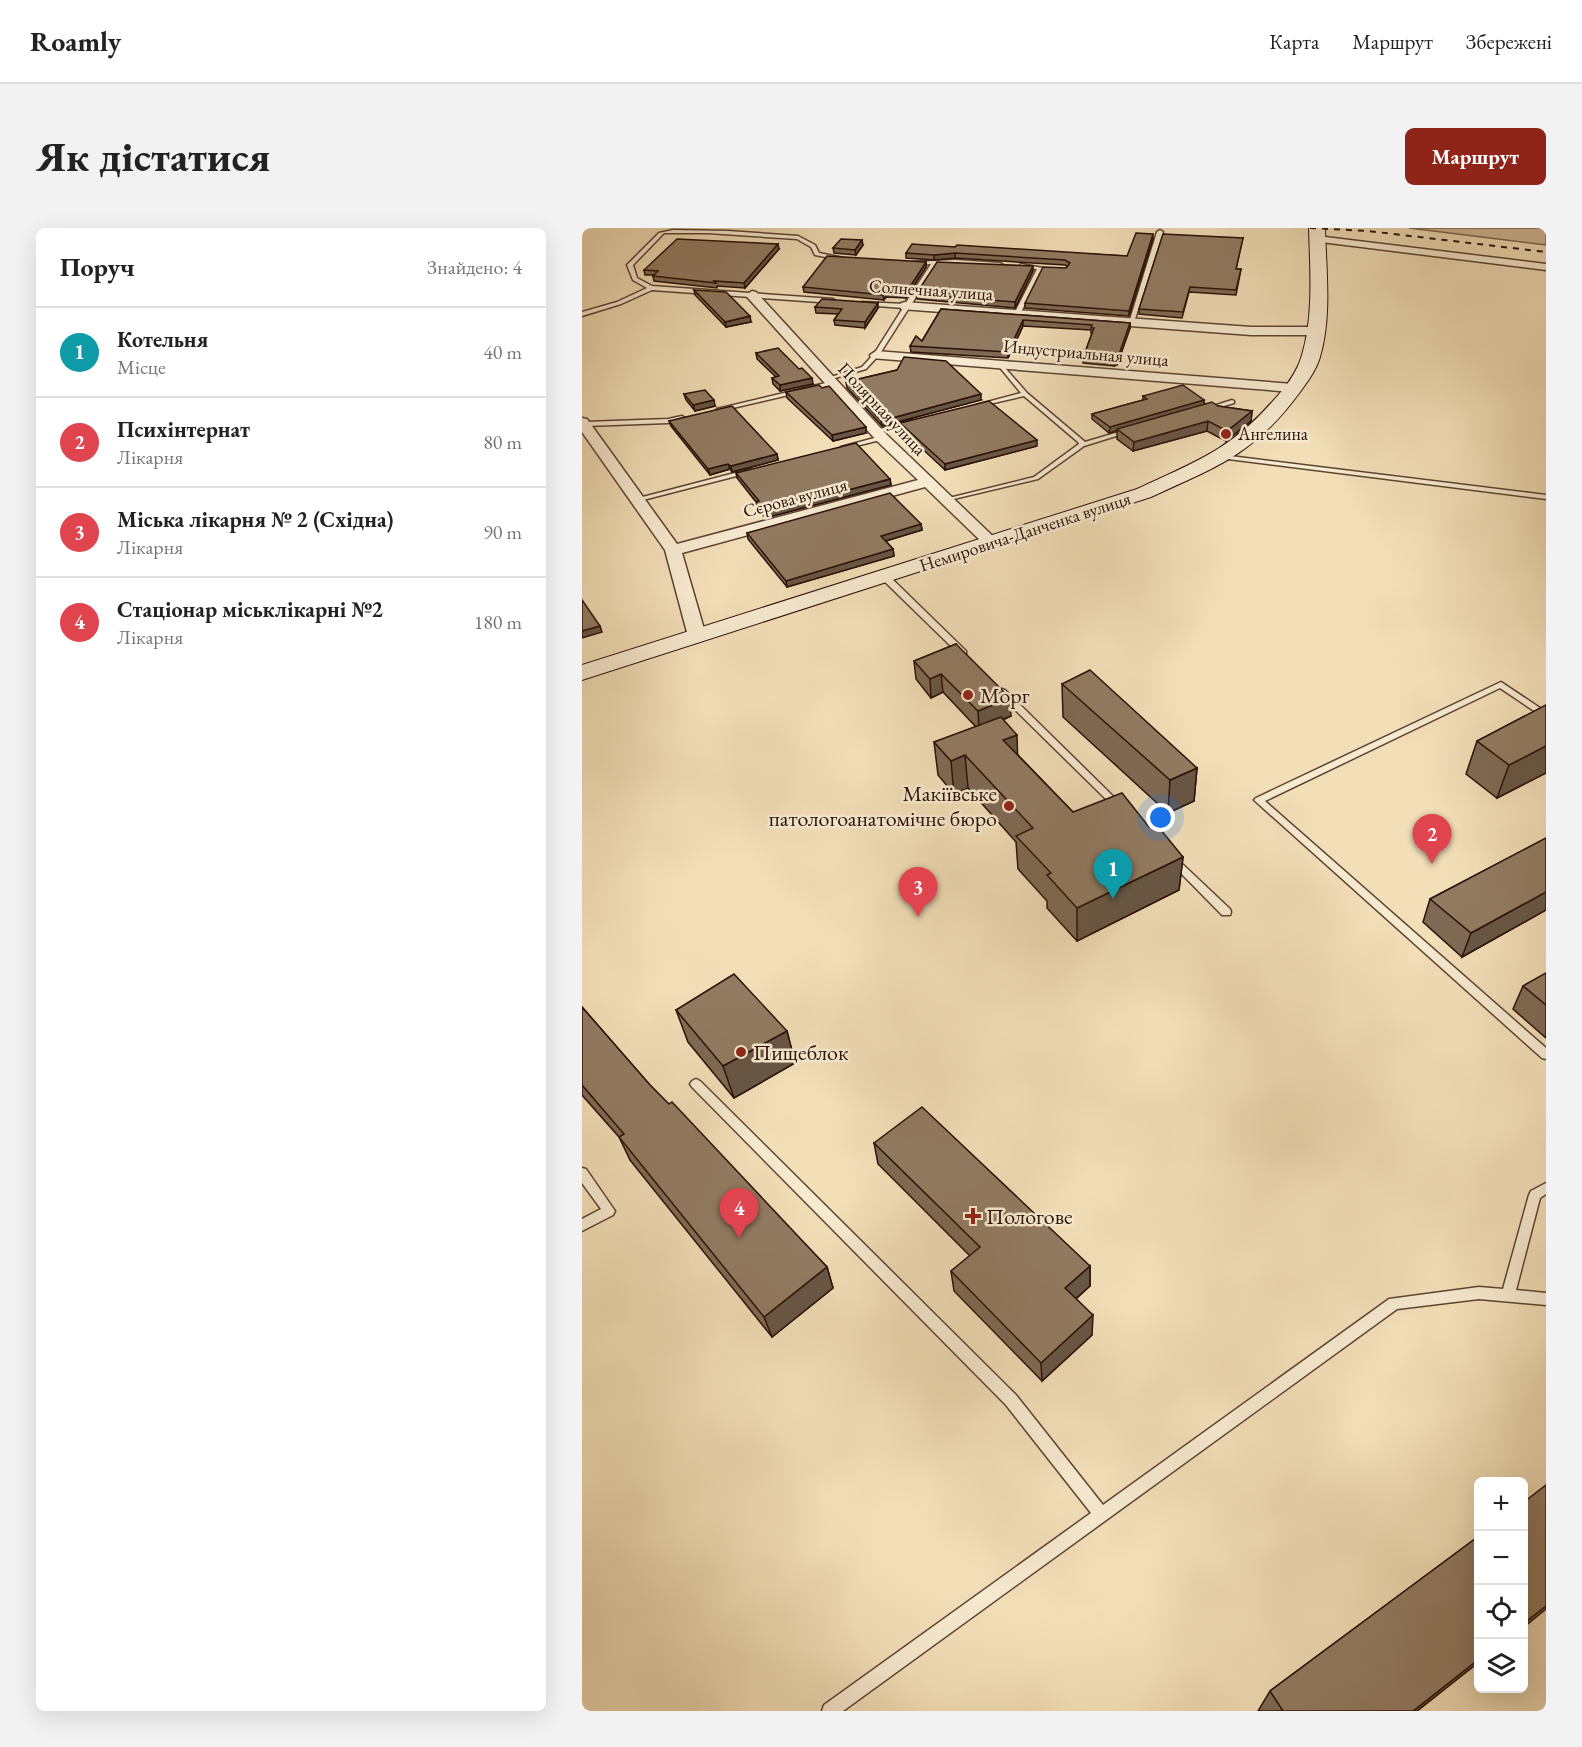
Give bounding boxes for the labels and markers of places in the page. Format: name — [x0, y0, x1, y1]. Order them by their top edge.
place label: Ангелина — [1237, 422, 1309, 445]
marker: Ангелина — [1219, 427, 1233, 441]
place label: Морг — [980, 681, 1030, 710]
marker: Морг — [961, 688, 975, 702]
place label: Макіївське патологоанатомічне бюро — [769, 779, 997, 833]
marker: Макіївське патологоанатомічне бюро — [1002, 799, 1016, 813]
pin: 2 — [1412, 814, 1452, 864]
pin: 1 — [1094, 850, 1132, 899]
pin: 3 — [898, 868, 938, 917]
place label: Пищеблок — [753, 1038, 849, 1067]
marker: Пищеблок — [734, 1045, 748, 1059]
pin: 4 — [720, 1188, 758, 1238]
place label: Пологове — [986, 1202, 1073, 1231]
marker: Пологове — [964, 1207, 982, 1225]

